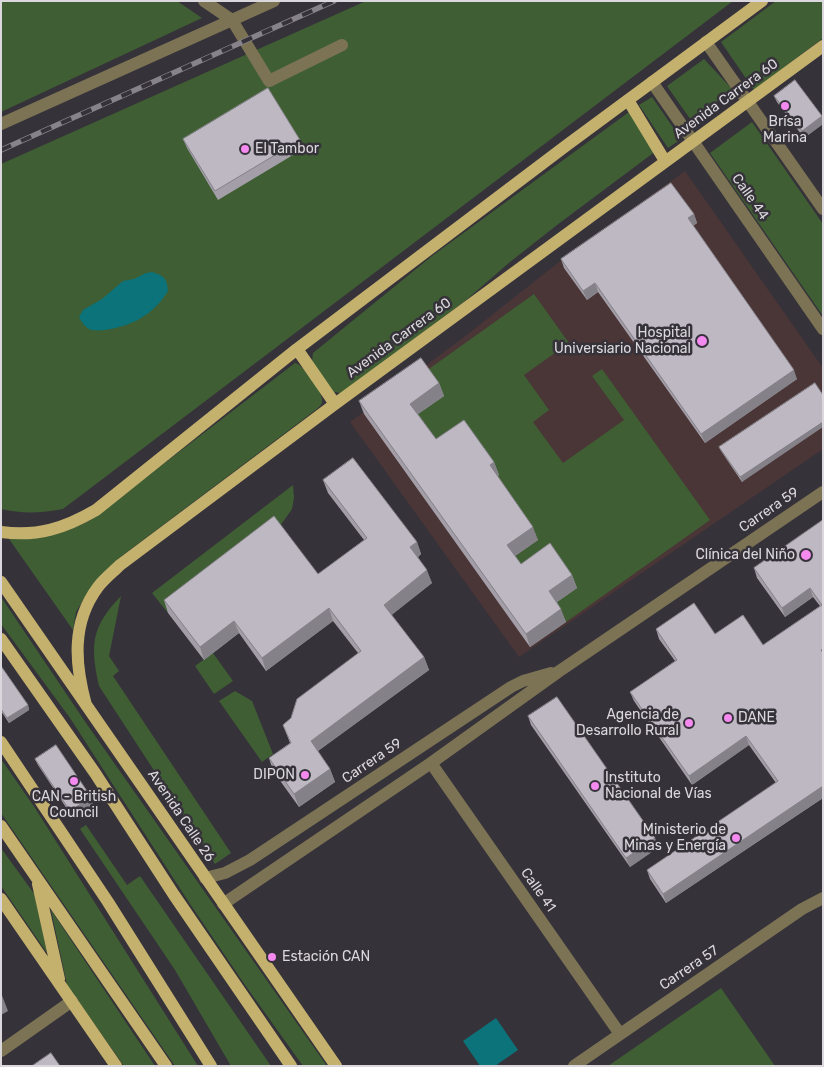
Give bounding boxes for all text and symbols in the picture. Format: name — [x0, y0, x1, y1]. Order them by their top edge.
street label: Avenida Carrera 60 — [671, 56, 781, 142]
marker: Brísa Marina — [779, 100, 791, 112]
place label: Brísa Marina — [763, 114, 807, 146]
place label: El Tambor — [255, 141, 319, 157]
marker: El Tambor — [239, 143, 251, 155]
street label: Calle 44 — [728, 171, 772, 223]
street label: Avenida Carrera 60 — [344, 295, 454, 381]
place label: Hospital Universiario Nacional — [554, 325, 691, 358]
marker: Hospital Universiario Nacional — [695, 334, 709, 348]
street label: Carrera 59 — [736, 484, 802, 536]
place label: Clínica del Niño — [695, 547, 795, 563]
marker: Clínica del Niño — [799, 548, 813, 562]
place label: Agencia de Desarrollo Rural — [576, 707, 679, 740]
place label: DANE — [738, 710, 775, 726]
marker: DANE — [722, 712, 734, 724]
marker: Agencia de Desarrollo Rural — [683, 717, 695, 729]
street label: Carrera 59 — [339, 735, 405, 787]
street label: Avenida Calle 26 — [144, 767, 218, 865]
place label: DIPON — [253, 767, 295, 783]
marker: DIPON — [299, 769, 311, 781]
place label: Instituto Nacional de Vías — [605, 770, 712, 802]
marker: CAN - British Council — [68, 775, 80, 787]
marker: Instituto Nacional de Vías — [589, 780, 601, 792]
place label: CAN - British Council — [32, 789, 116, 822]
place label: Ministerio de Minas y Energía — [624, 822, 726, 854]
marker: Ministerio de Minas y Energía — [730, 832, 742, 844]
street label: Calle 41 — [517, 865, 559, 915]
street label: Carrera 57 — [656, 942, 722, 994]
place label: Estación CAN — [282, 949, 370, 965]
marker: Estación CAN — [266, 951, 278, 963]

